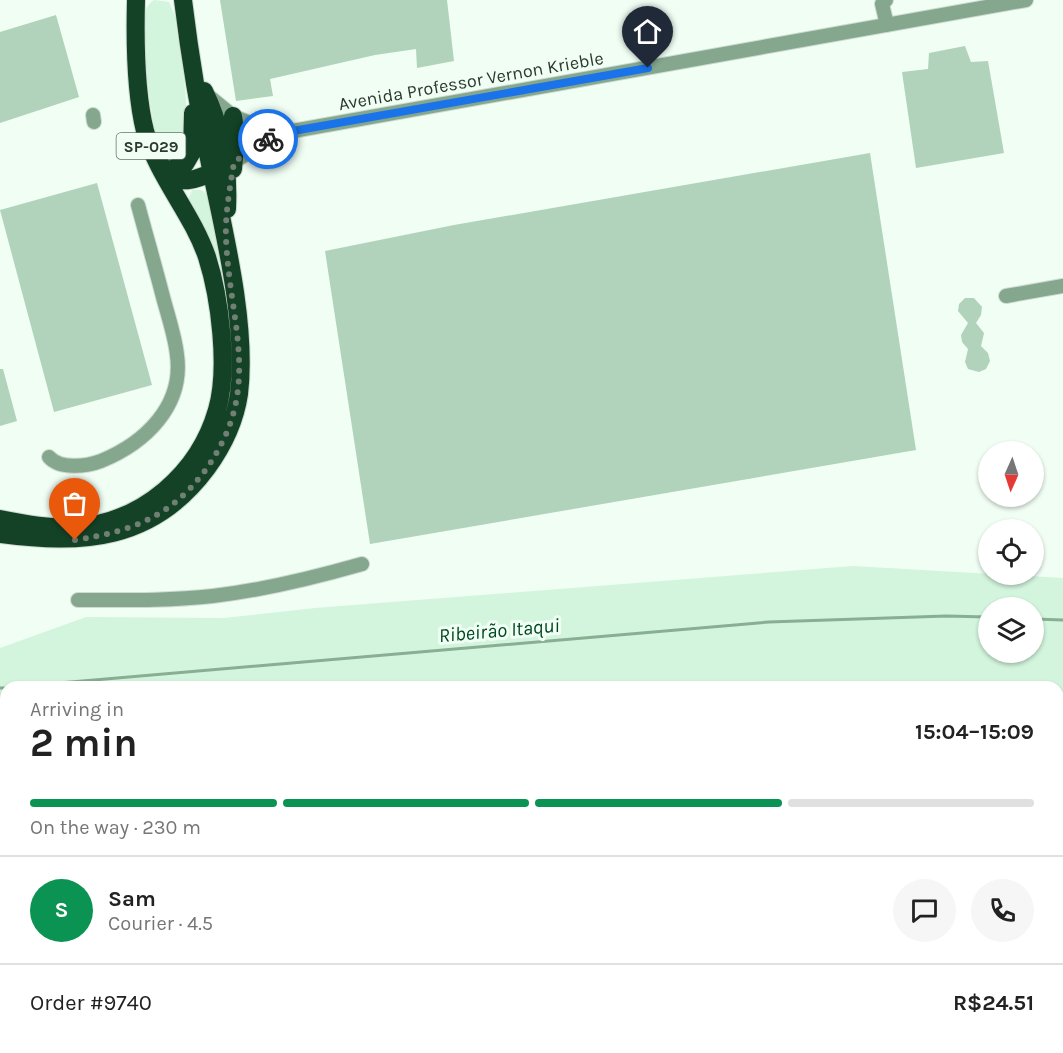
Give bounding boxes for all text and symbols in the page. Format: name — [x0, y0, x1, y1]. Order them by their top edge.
pin — [622, 6, 673, 68]
icon: home — [631, 15, 664, 48]
street label: Avenida Professor Vernon Krieble — [337, 47, 605, 115]
courier — [238, 109, 298, 169]
icon: bike — [252, 123, 285, 156]
road number: SP-029 — [116, 133, 186, 159]
north arrow — [978, 441, 1044, 507]
map controls — [978, 441, 1044, 663]
pin — [49, 478, 100, 540]
icon: bag — [58, 487, 91, 520]
button: locate — [978, 519, 1044, 585]
button: layers — [978, 597, 1044, 663]
water label: Ribeirão Itaqui — [438, 614, 560, 647]
text: Arriving in — [30, 698, 124, 721]
text: 15:04–15:09 — [915, 719, 1034, 745]
text: 2 min — [30, 720, 138, 766]
text: On the way · 230 m — [30, 816, 201, 839]
button: chat — [893, 879, 956, 942]
button: phone — [971, 879, 1034, 942]
text: Sam — [108, 886, 156, 912]
text: S — [54, 897, 69, 923]
text: Courier · 4.5 — [108, 912, 213, 935]
text: Order #9740 — [30, 990, 152, 1016]
text: R$24.51 — [953, 990, 1034, 1016]

